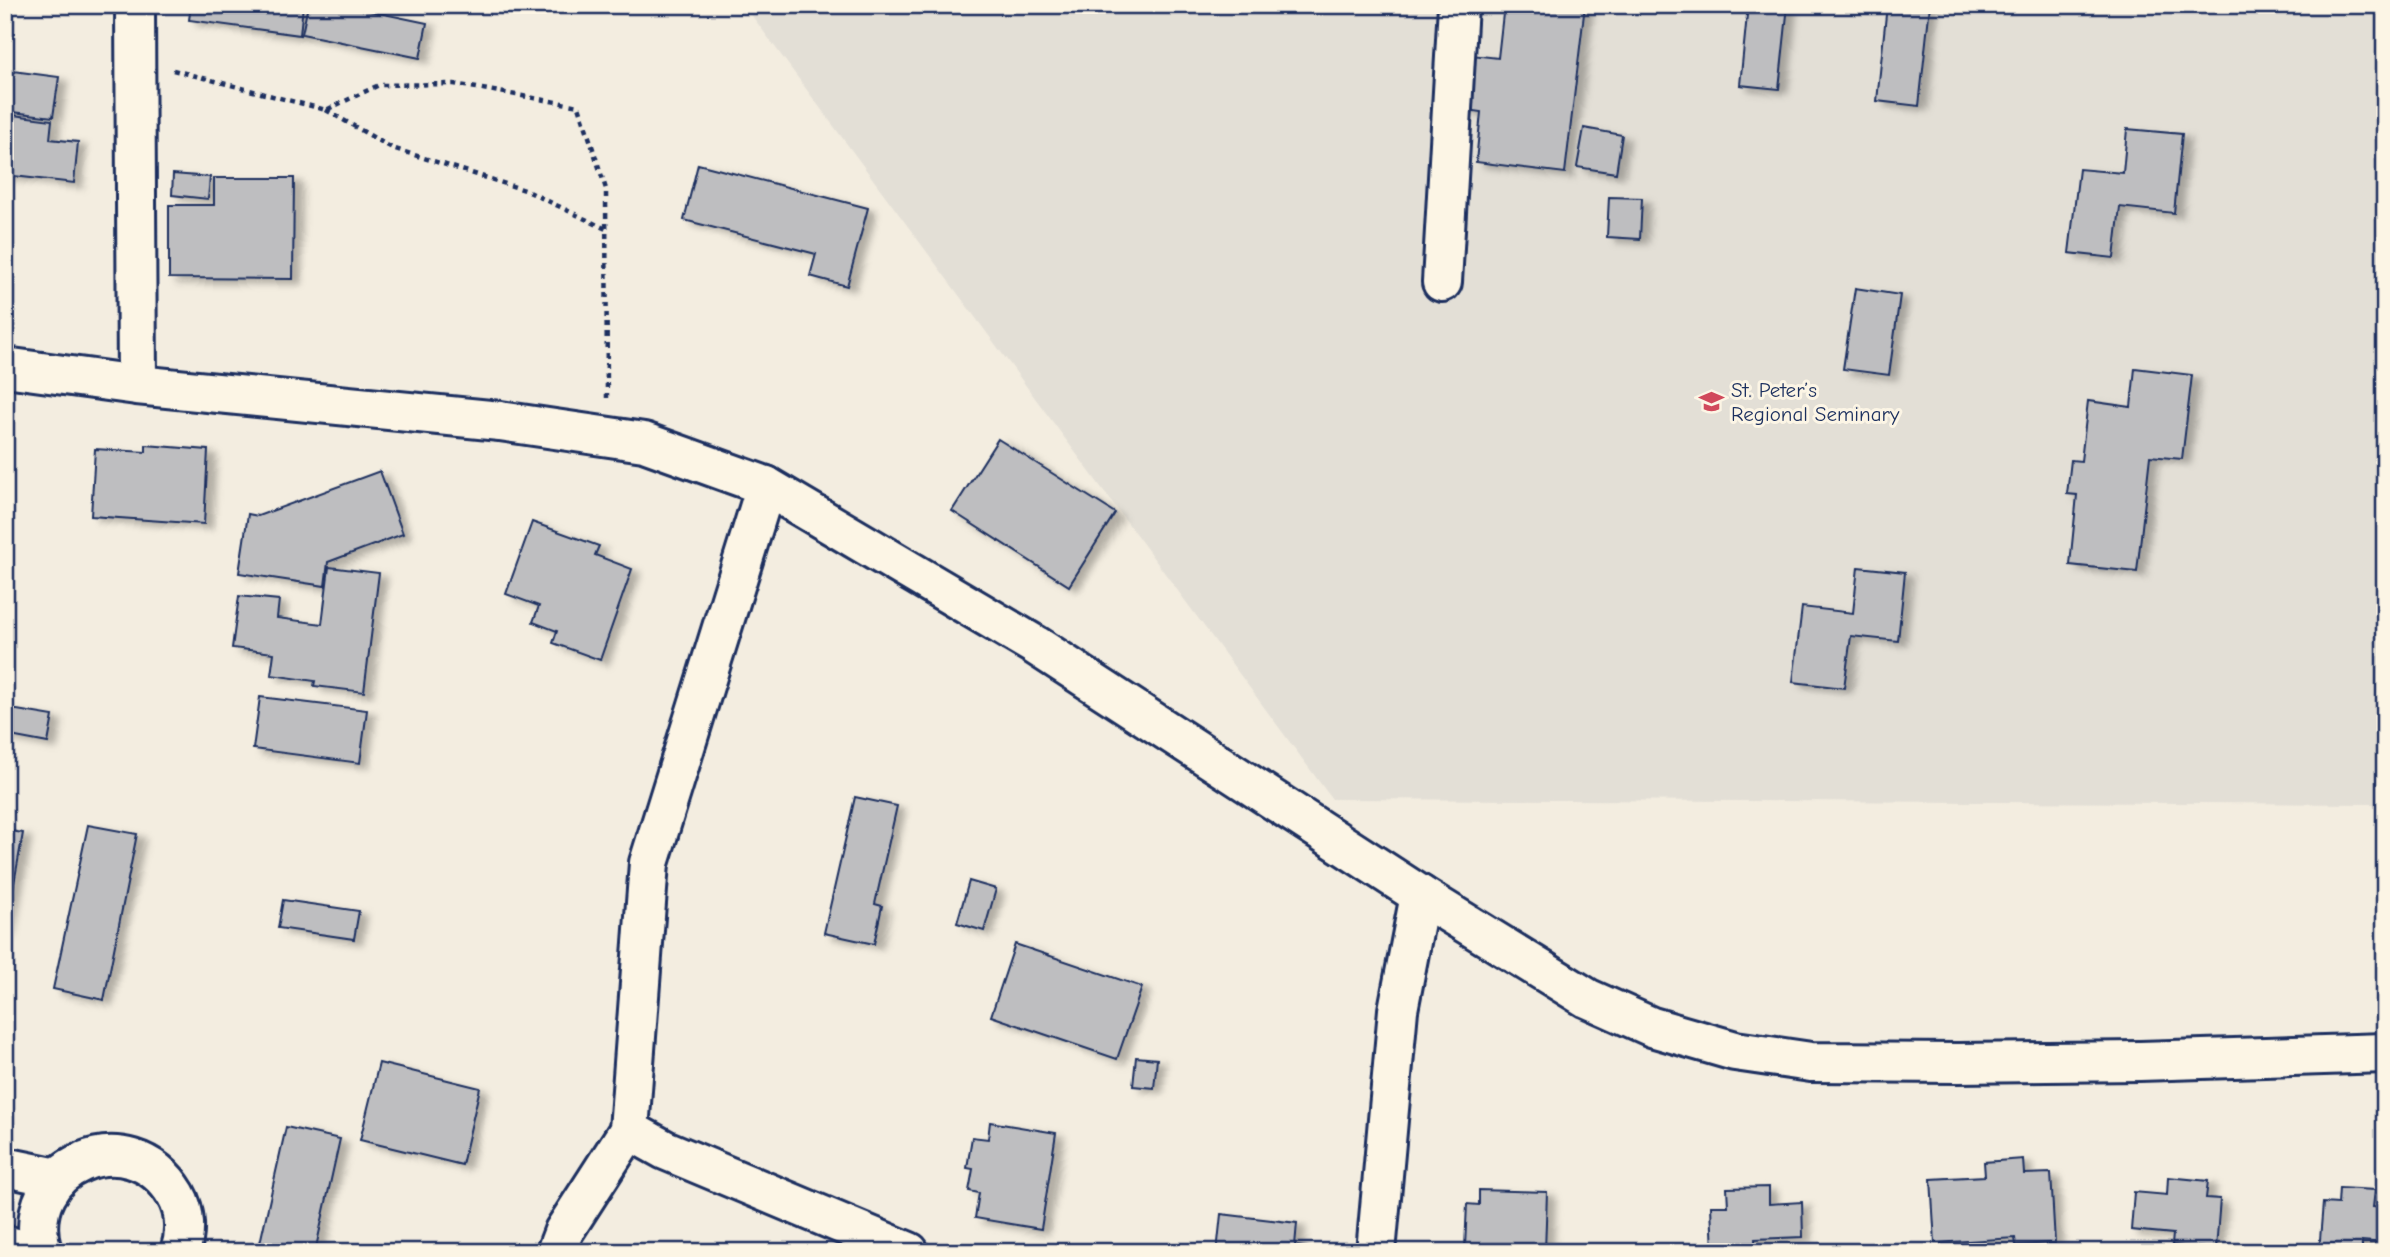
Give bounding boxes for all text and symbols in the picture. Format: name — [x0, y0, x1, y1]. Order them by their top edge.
place label: St. Peter’s Regional Seminary — [1731, 378, 1900, 426]
school or university icon: St. Peter’s Regional Seminary — [1697, 388, 1725, 416]

